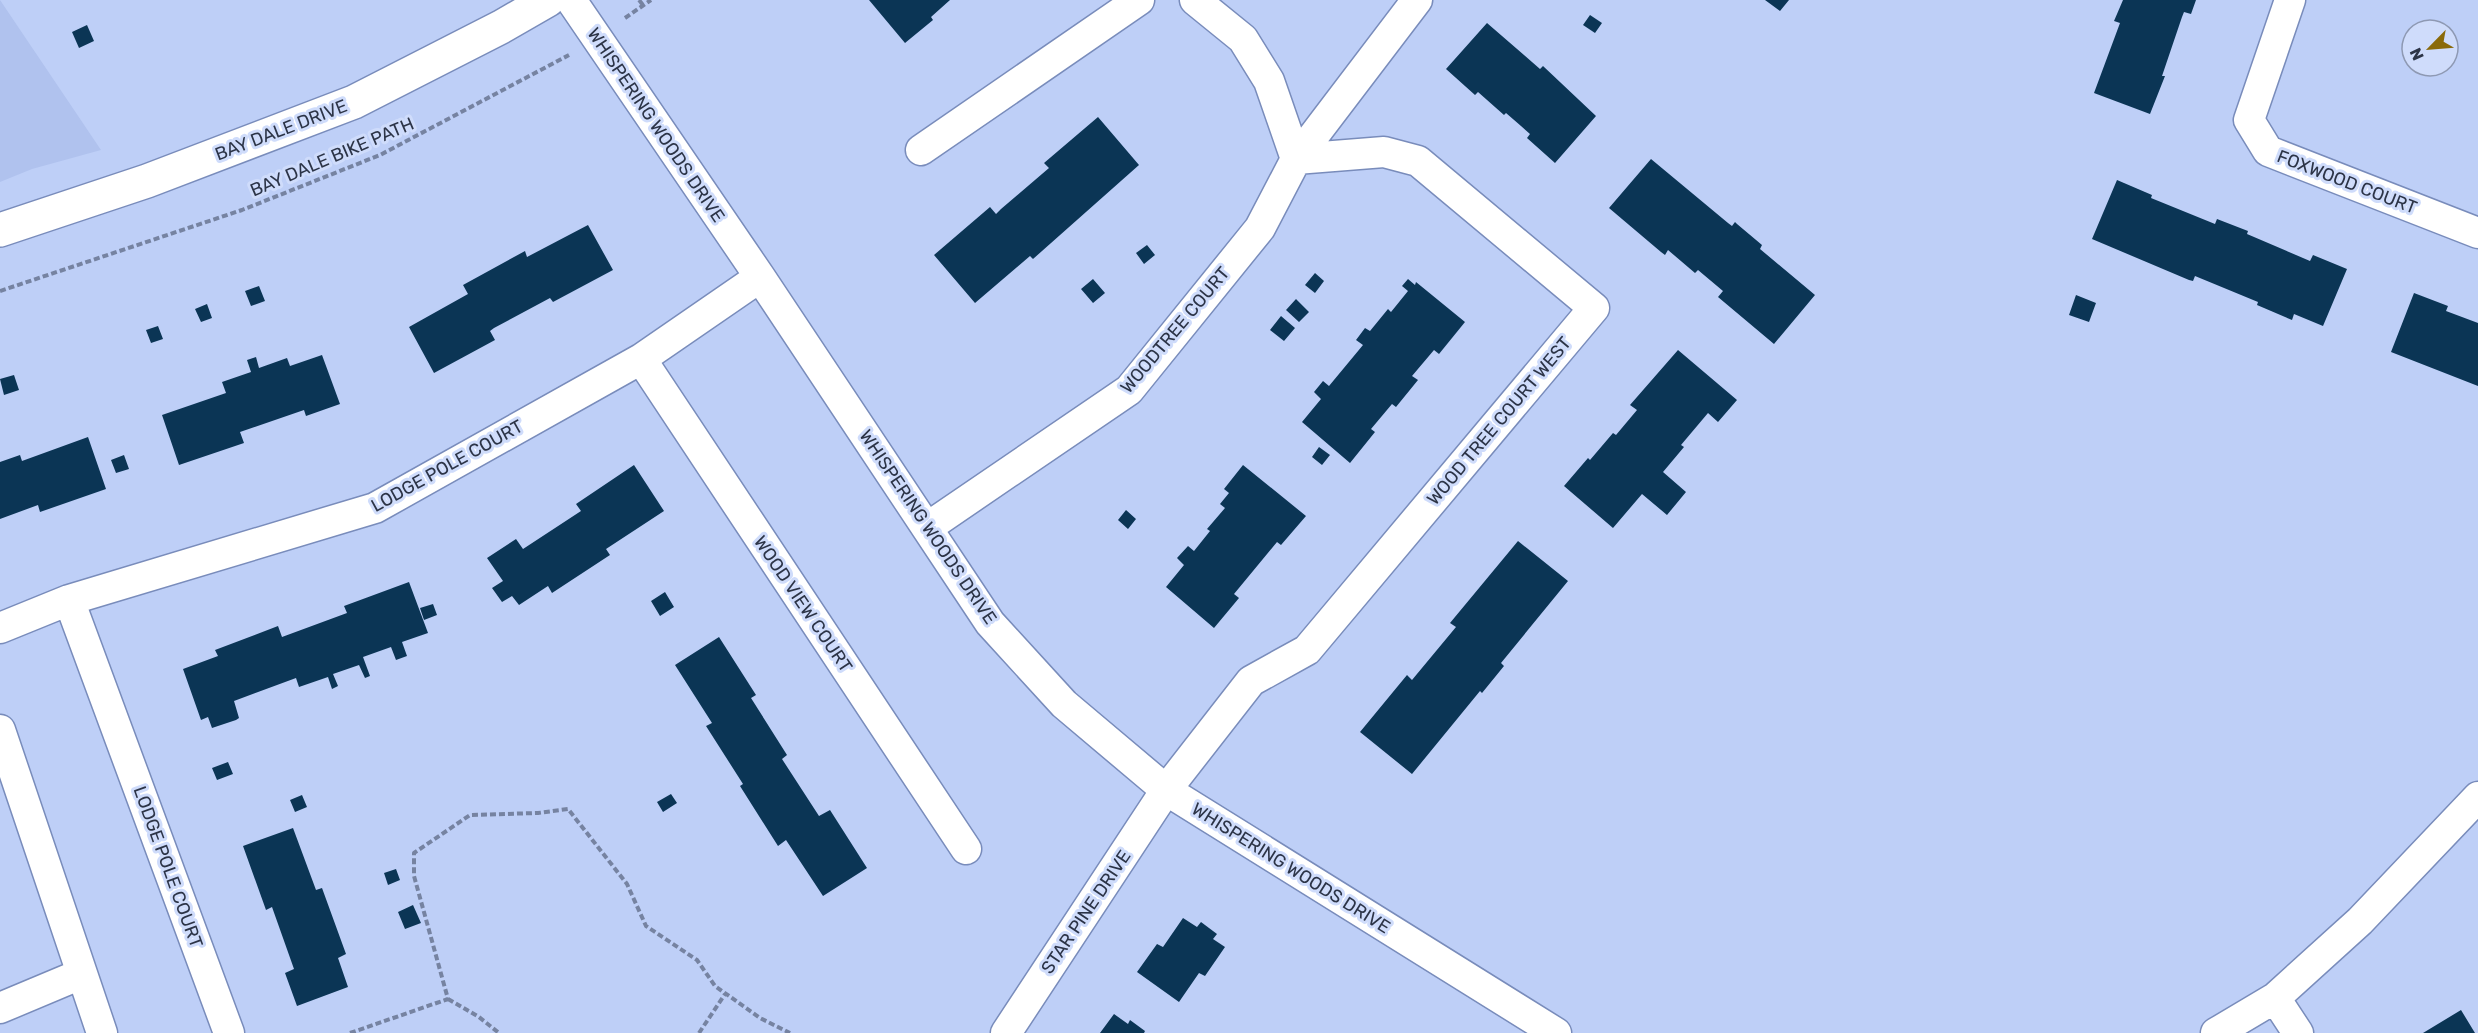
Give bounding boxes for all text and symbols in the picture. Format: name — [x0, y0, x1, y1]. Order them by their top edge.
north arrow — [2400, 18, 2460, 78]
street label: WHISPERING WOODS DRIVE — [583, 24, 729, 226]
text: N — [2406, 45, 2428, 63]
street label: BAY DALE DRIVE — [212, 95, 350, 165]
street label: BAY DALE BIKE PATH — [247, 113, 417, 201]
street label: FOXWOOD COURT — [2274, 145, 2420, 219]
street label: WOODTREE COURT — [1116, 262, 1234, 398]
street label: WOOD TREE COURT WEST — [1422, 332, 1576, 510]
street label: LODGE POLE COURT — [367, 415, 527, 517]
street label: WHISPERING WOODS DRIVE — [855, 426, 1001, 628]
street label: WOOD VIEW COURT — [749, 532, 857, 676]
street label: LODGE POLE COURT — [129, 783, 207, 951]
street label: WHISPERING WOODS DRIVE — [1188, 798, 1394, 938]
street label: STAR PINE DRIVE — [1036, 846, 1136, 978]

